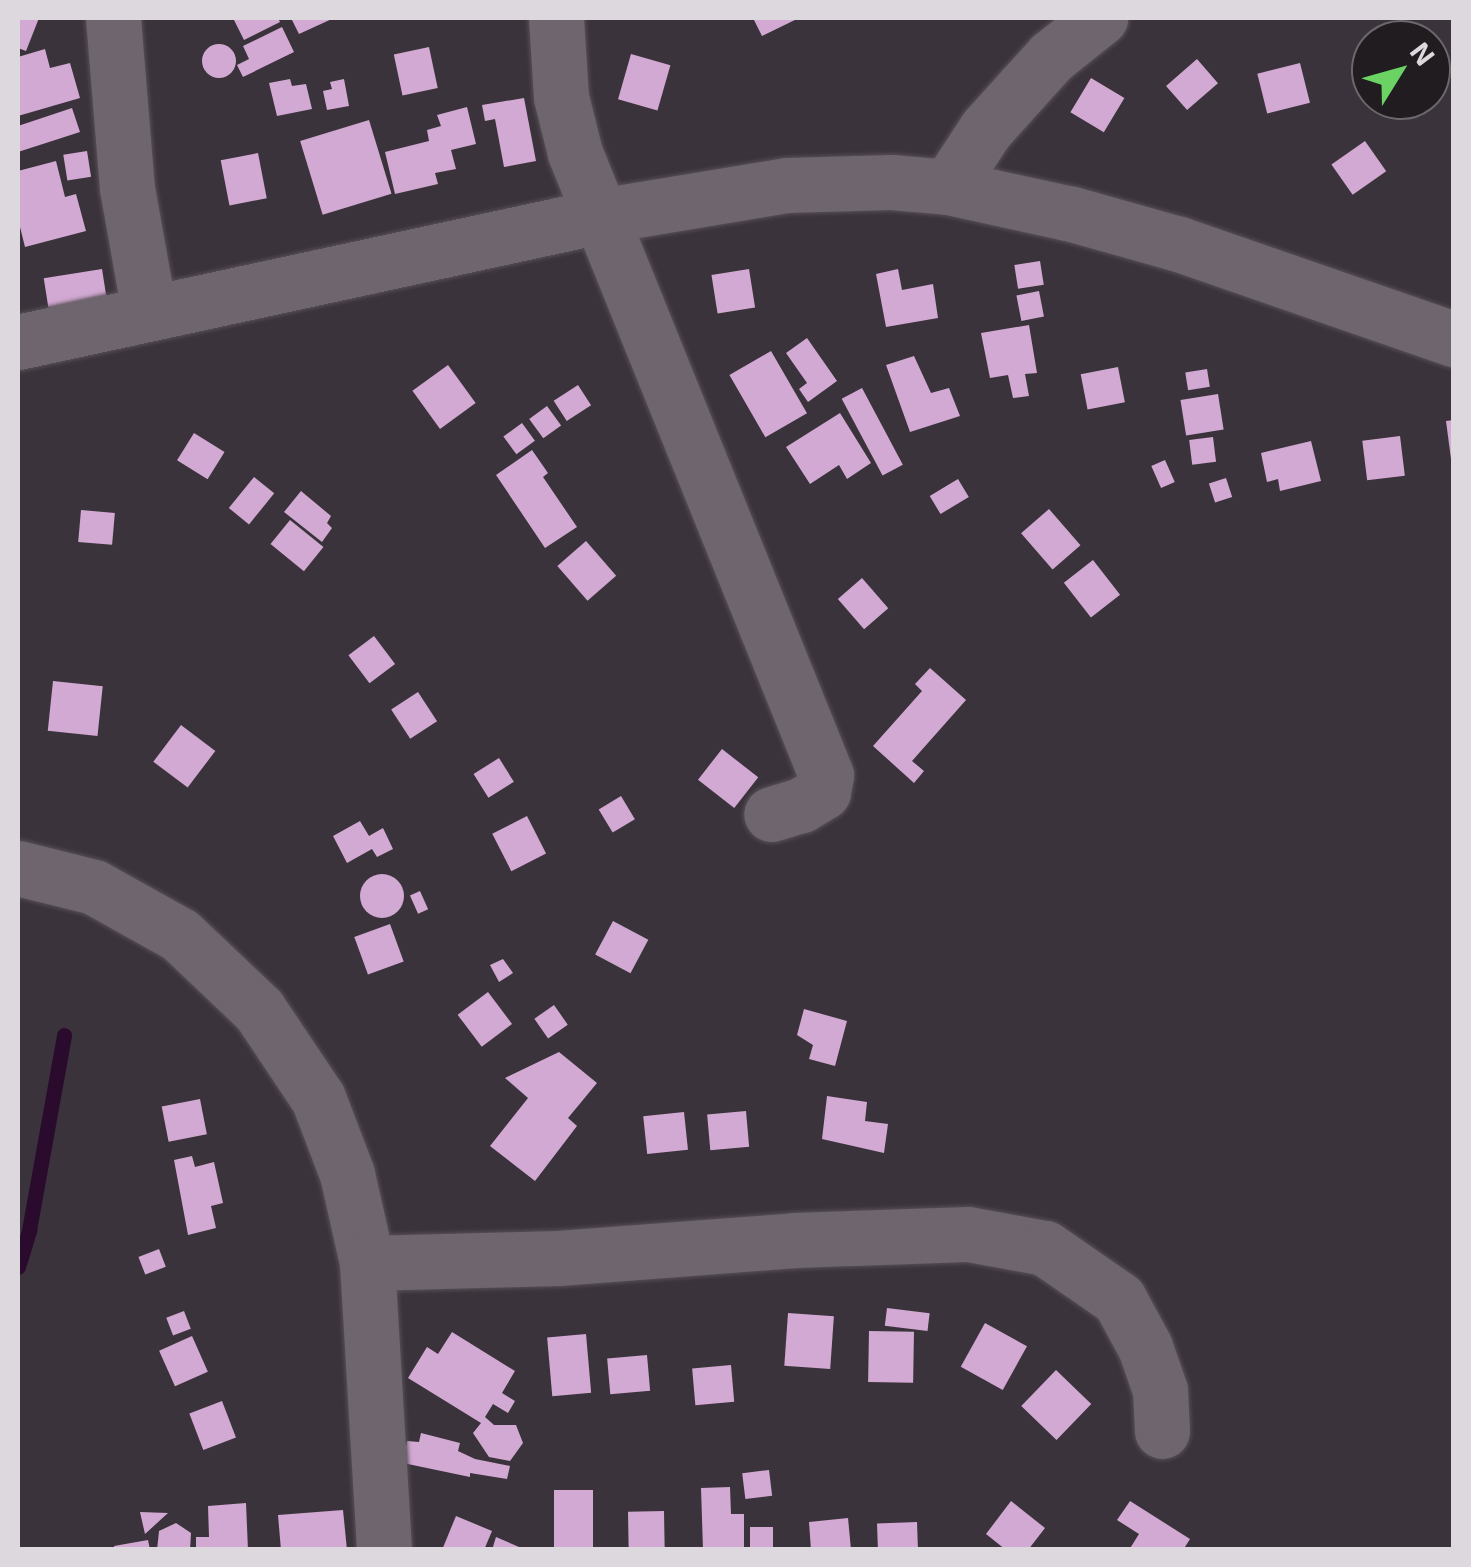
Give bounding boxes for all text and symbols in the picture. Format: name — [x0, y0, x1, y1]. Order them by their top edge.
north arrow — [1351, 20, 1451, 120]
text: N — [1404, 35, 1443, 71]

